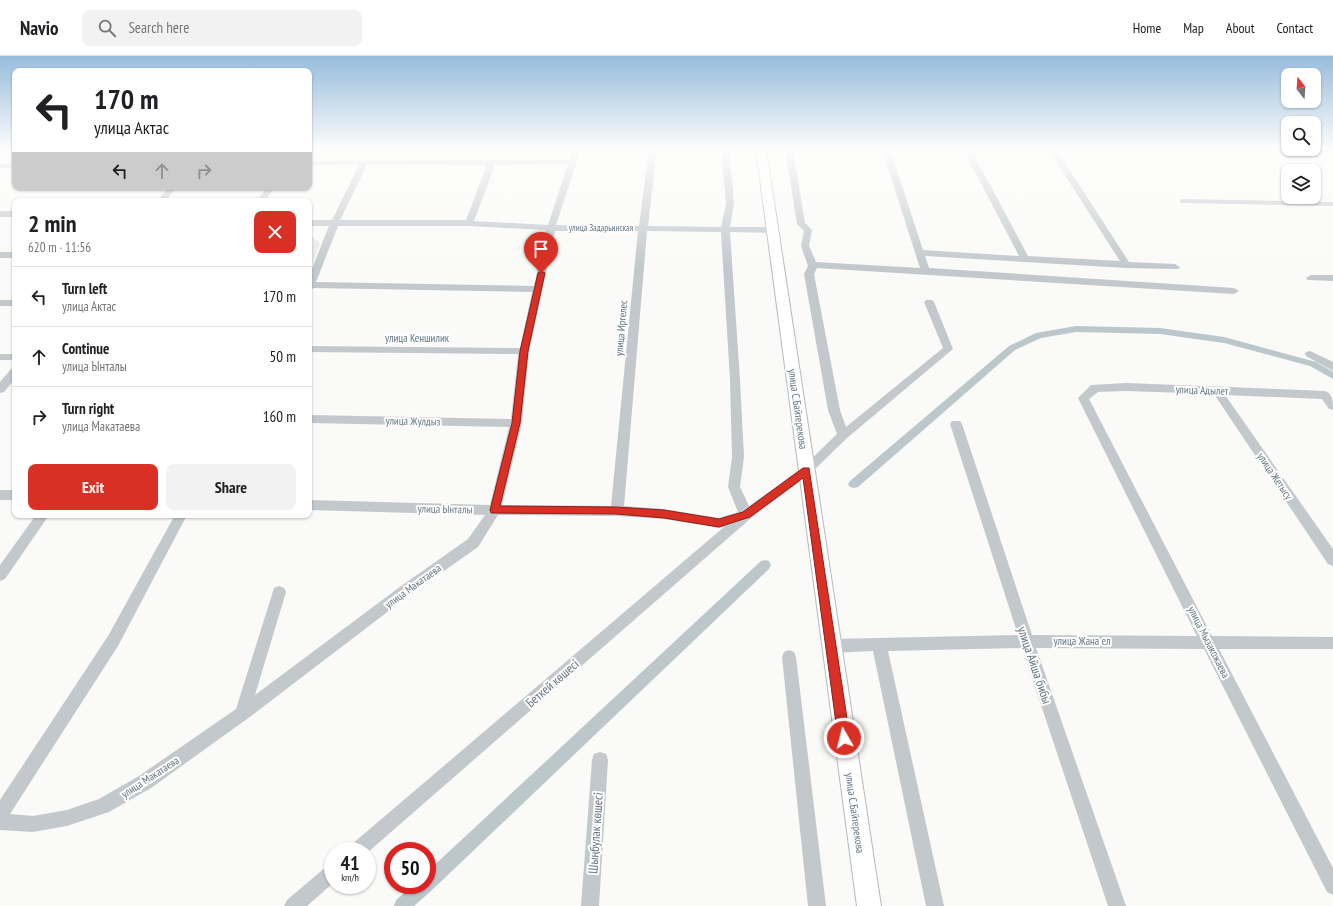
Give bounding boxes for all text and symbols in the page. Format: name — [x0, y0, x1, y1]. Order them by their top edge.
search box — [82, 10, 362, 46]
text: Navio — [20, 16, 58, 40]
icon: search — [96, 17, 118, 39]
text: Search here — [128, 18, 189, 37]
text: Home — [1133, 19, 1161, 37]
text: Map — [1183, 19, 1204, 37]
text: About — [1226, 19, 1255, 37]
text: Contact — [1277, 19, 1313, 37]
north arrow — [1281, 68, 1321, 108]
map controls — [1281, 68, 1321, 204]
text: 170 m — [94, 80, 158, 117]
icon: left — [28, 84, 80, 136]
text: улица Актас — [94, 116, 169, 139]
button: search — [1281, 116, 1321, 156]
icon: left — [109, 160, 131, 182]
icon: ahead — [151, 160, 173, 182]
icon: right — [193, 160, 215, 182]
button: layers — [1281, 164, 1321, 204]
text: 2 min — [28, 208, 76, 239]
button: close — [254, 211, 296, 253]
street label: улица Задарьинская — [569, 222, 633, 233]
pin — [524, 232, 558, 273]
icon: arrive — [530, 238, 552, 260]
text: 620 m · 11:56 — [28, 239, 91, 256]
text: Turn left — [62, 279, 107, 298]
icon: left — [28, 286, 50, 308]
text: 170 m — [263, 287, 296, 306]
text: улица Актас — [62, 298, 116, 315]
street label: улица Иргелес — [612, 299, 630, 357]
street label: улица Кеншилик — [385, 331, 450, 345]
text: Continue — [62, 339, 109, 358]
icon: ahead — [28, 346, 50, 368]
text: 50 m — [270, 347, 296, 366]
text: улица Ынталы — [62, 358, 127, 375]
street label: улица С.Байтерекова — [785, 368, 811, 450]
street label: улица Адылет — [1175, 382, 1229, 398]
text: Turn right — [62, 399, 114, 418]
icon: right — [28, 406, 50, 428]
text: 160 m — [263, 407, 296, 426]
street label: улица Жулдыз — [385, 414, 441, 428]
text: улица Макатаева — [62, 418, 140, 435]
street label: улица Жетысу — [1254, 450, 1296, 503]
button: Exit — [28, 464, 158, 510]
button: Share — [166, 464, 296, 510]
street label: улица Ынталы — [417, 502, 473, 516]
street label: улица Макатаева — [382, 561, 444, 611]
street label: улица Мызакожаева — [1185, 604, 1233, 680]
street label: улица Айша бибы — [1013, 624, 1056, 706]
street label: улица Жана ел — [1054, 634, 1110, 648]
street label: Беткей көшесі — [522, 656, 583, 711]
position arrow — [823, 717, 865, 759]
street label: улица Макатаева — [118, 753, 182, 801]
street label: улица С.Байтерекова — [842, 772, 868, 854]
street label: Шыңбулак көшесі — [584, 792, 607, 874]
speed limit sign: 50 — [384, 842, 436, 894]
text: 41 — [340, 850, 360, 876]
text: km/h — [341, 871, 359, 884]

